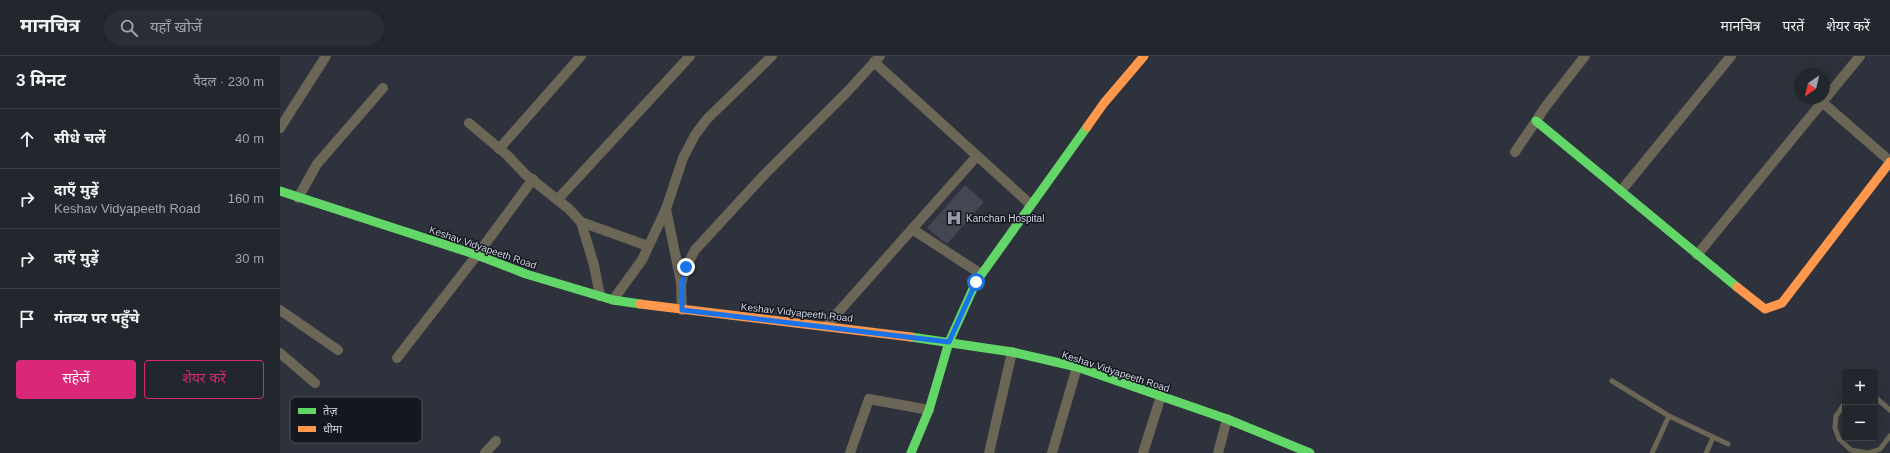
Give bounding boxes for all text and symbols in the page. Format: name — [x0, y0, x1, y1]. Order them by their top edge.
search box — [104, 10, 384, 46]
text: मानचित्र — [20, 15, 80, 36]
icon: search — [118, 17, 140, 39]
text: यहाँ खोजें — [150, 18, 202, 35]
text: मानचित्र — [1721, 18, 1761, 34]
text: परतें — [1783, 18, 1804, 34]
text: शेयर करें — [1826, 18, 1870, 34]
north arrow — [1794, 68, 1830, 104]
text: 3 मिनट — [16, 71, 66, 90]
text: पैदल · 230 m — [193, 74, 264, 89]
icon: ahead — [16, 128, 38, 150]
text: सीधे चलें — [54, 129, 105, 146]
text: 40 m — [235, 131, 264, 146]
text: दाएँ मुड़ें — [54, 181, 98, 198]
icon: right — [16, 188, 38, 210]
text: 160 m — [228, 191, 264, 206]
text: Keshav Vidyapeeth Road — [54, 201, 200, 216]
hospital icon: Kanchan Hospital — [945, 209, 963, 227]
place label: Kanchan Hospital — [966, 213, 1044, 224]
street label: Keshav Vidyapeeth Road — [428, 224, 538, 271]
icon: right — [16, 248, 38, 270]
text: दाएँ मुड़ें — [54, 249, 98, 266]
text: 30 m — [235, 251, 264, 266]
route end — [677, 258, 695, 276]
route start — [967, 273, 985, 291]
street label: Keshav Vidyapeeth Road — [740, 301, 854, 324]
icon: arrive — [16, 308, 38, 330]
text: गंतव्य पर पहुँचे — [54, 309, 139, 326]
street label: Keshav Vidyapeeth Road — [1061, 349, 1171, 394]
button: सहेजें — [16, 360, 136, 399]
button: शेयर करें — [144, 360, 264, 399]
map controls — [1842, 369, 1878, 441]
button: + — [1842, 369, 1878, 405]
legend — [290, 397, 422, 443]
text: तेज़ — [323, 405, 338, 417]
button: − — [1842, 405, 1878, 441]
text: धीमा — [323, 423, 342, 435]

